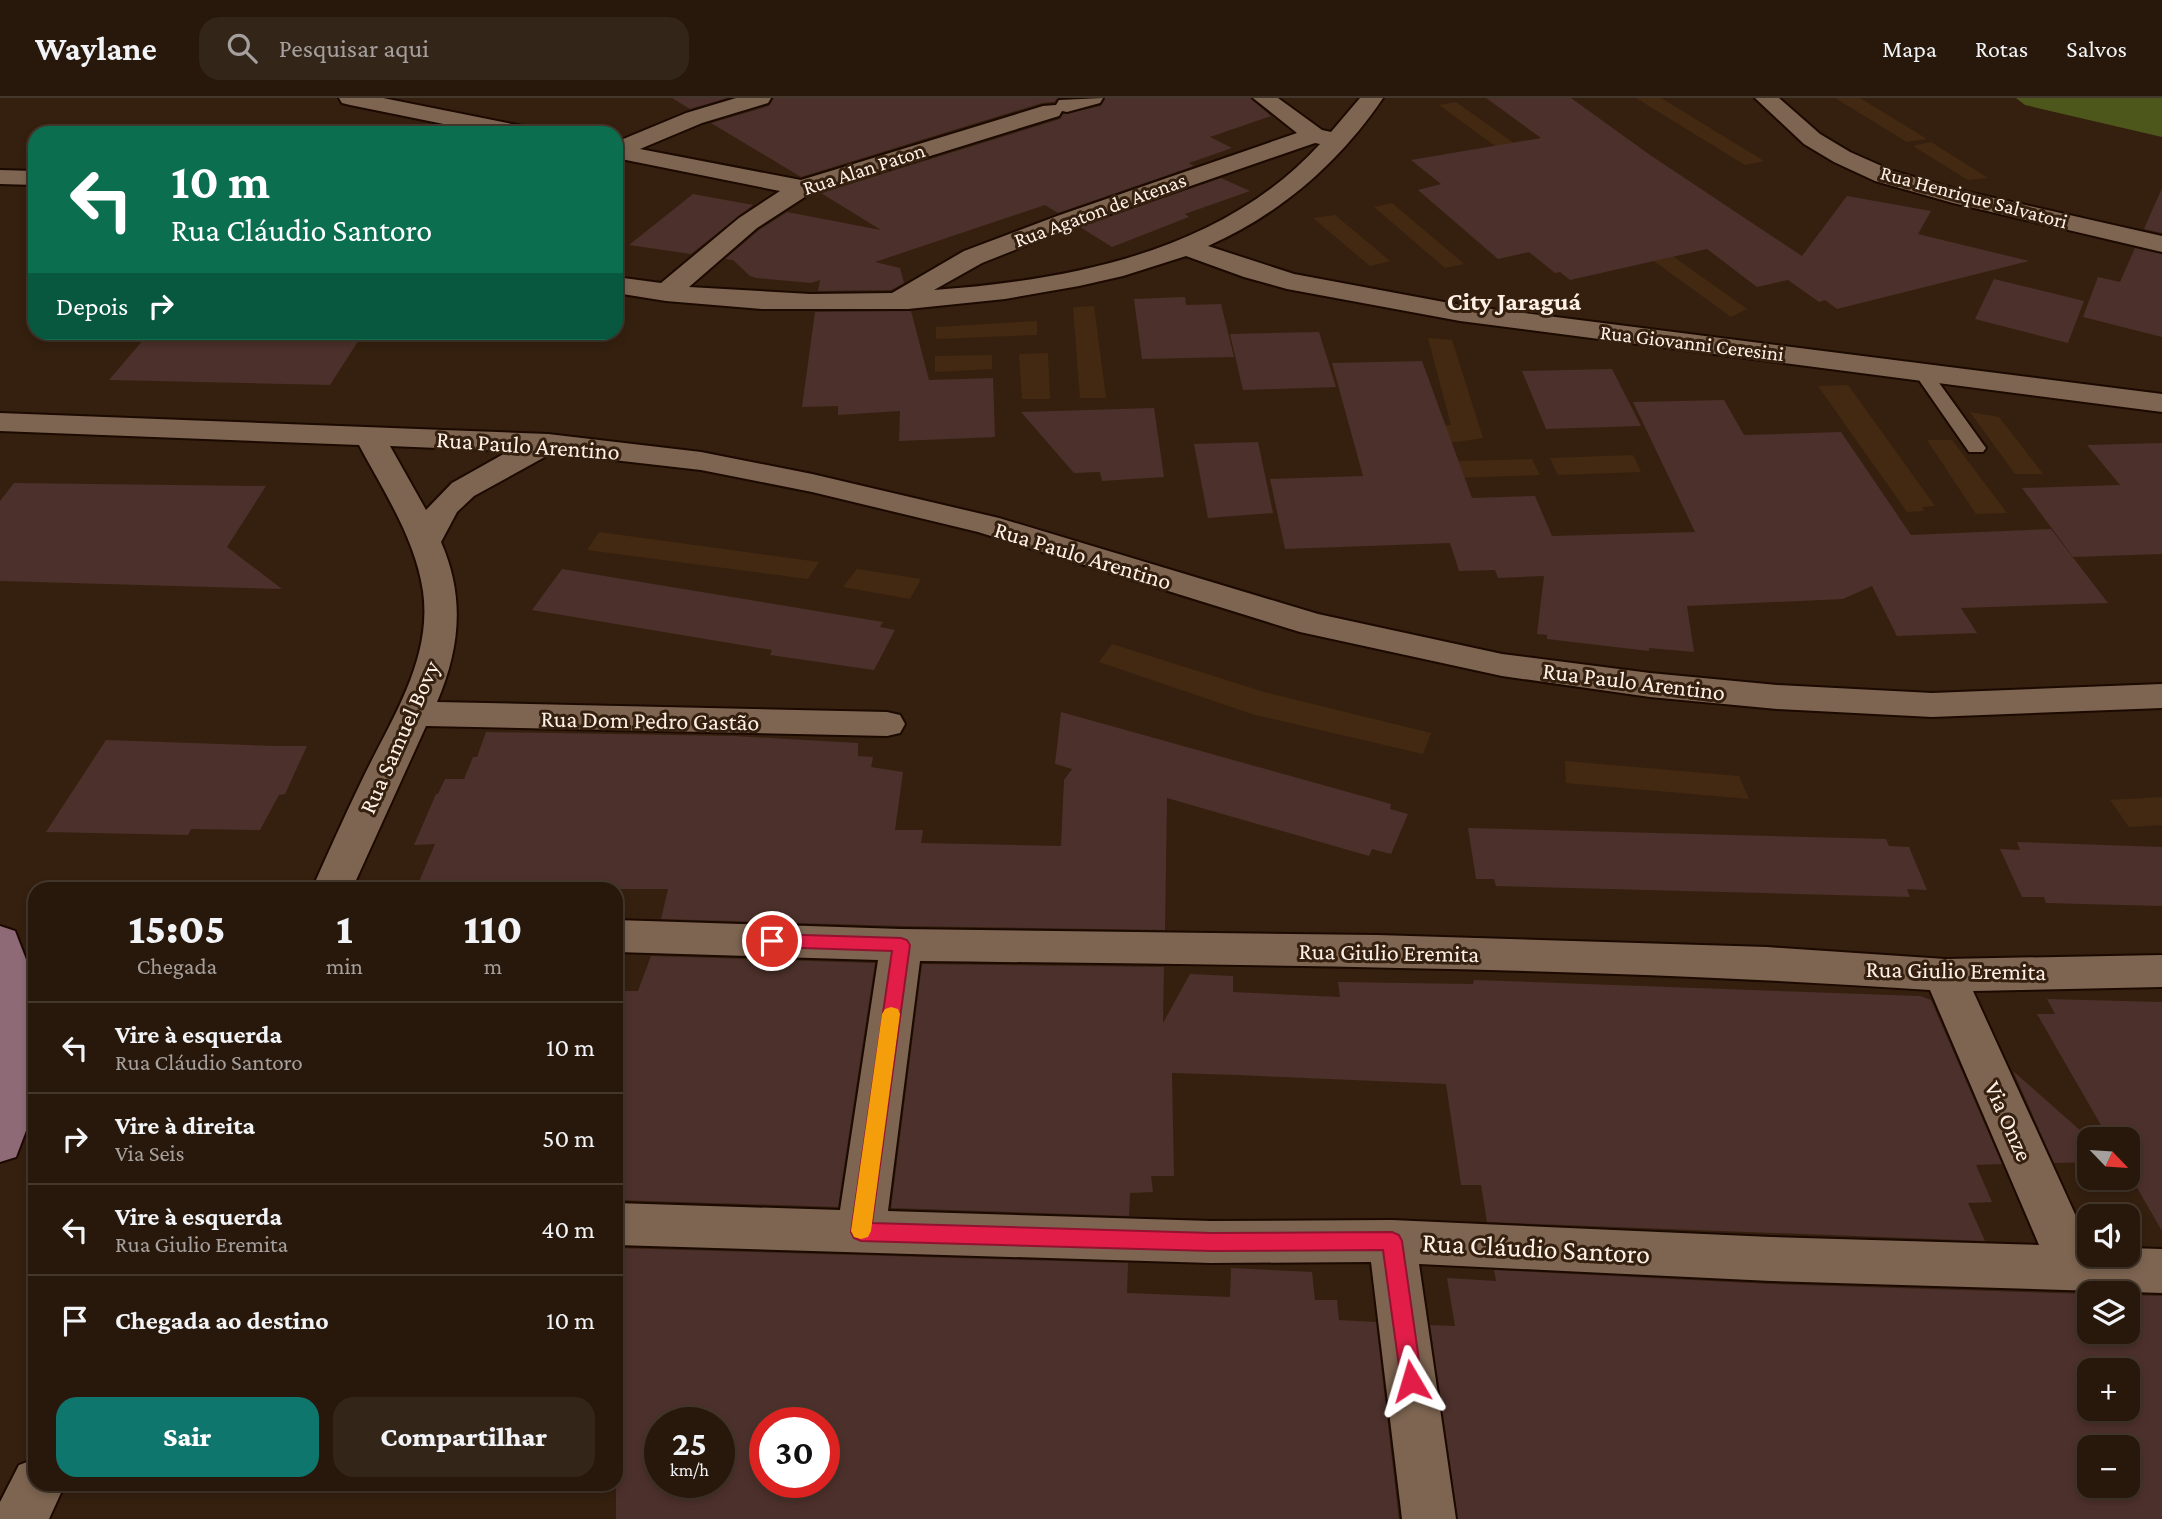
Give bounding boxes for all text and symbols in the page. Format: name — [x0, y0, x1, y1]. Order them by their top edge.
search box — [199, 17, 689, 80]
icon: search — [223, 29, 261, 67]
text: Waylane — [35, 30, 157, 67]
text: Pesquisar aqui — [279, 34, 429, 63]
text: Mapa — [1882, 35, 1937, 62]
text: Rotas — [1975, 35, 2028, 62]
text: Salvos — [2066, 35, 2127, 62]
street label: Rua Alan Paton — [800, 138, 928, 200]
icon: left — [56, 154, 147, 245]
text: 10 m — [171, 154, 270, 209]
street label: Rua Henrique Salvatori — [1878, 160, 2071, 234]
street label: Rua Agaton de Atenas — [1011, 168, 1189, 252]
text: Rua Cláudio Santoro — [171, 212, 432, 248]
icon: right — [142, 287, 180, 325]
district label: City Jaraguá — [1447, 287, 1581, 316]
text: Depois — [56, 292, 128, 321]
street label: Rua Giovanni Ceresini — [1599, 320, 1786, 366]
street label: Rua Paulo Arentino — [435, 425, 621, 465]
street label: Rua Paulo Arentino — [991, 515, 1175, 595]
street label: Rua Samuel Bovy — [353, 656, 445, 818]
street label: Rua Paulo Arentino — [1541, 656, 1727, 706]
street label: Rua Dom Pedro Gastão — [540, 705, 760, 735]
text: 15:05 — [129, 905, 226, 952]
text: 1 — [336, 905, 353, 952]
text: 110 — [463, 905, 522, 952]
pin — [742, 911, 802, 971]
icon: arrive — [753, 922, 791, 960]
street label: Rua Giulio Eremita — [1298, 937, 1480, 967]
text: Chegada — [137, 953, 217, 979]
text: min — [326, 953, 363, 979]
text: m — [484, 953, 502, 979]
street label: Rua Giulio Eremita — [1865, 955, 2047, 985]
text: Vire à esquerda — [115, 1020, 282, 1049]
icon: left — [56, 1029, 94, 1067]
text: 10 m — [546, 1033, 595, 1062]
text: Rua Cláudio Santoro — [115, 1049, 303, 1075]
street label: Via Onze — [1979, 1077, 2039, 1165]
text: Vire à direita — [115, 1111, 255, 1140]
icon: right — [56, 1120, 94, 1158]
text: 50 m — [542, 1124, 595, 1153]
north arrow — [2077, 1127, 2140, 1190]
map controls — [2077, 1127, 2140, 1498]
text: Via Seis — [115, 1140, 185, 1166]
text: Vire à esquerda — [115, 1202, 282, 1231]
button: sound — [2077, 1204, 2140, 1267]
icon: left — [56, 1211, 94, 1249]
text: 40 m — [541, 1215, 595, 1244]
street label: Rua Cláudio Santoro — [1421, 1227, 1651, 1269]
text: Rua Giulio Eremita — [115, 1231, 288, 1257]
button: layers — [2077, 1281, 2140, 1344]
icon: arrive — [56, 1302, 94, 1340]
text: Chegada ao destino — [115, 1306, 329, 1335]
text: 10 m — [546, 1306, 595, 1335]
position arrow — [1374, 1344, 1448, 1418]
button: + — [2077, 1358, 2140, 1421]
button: Sair — [56, 1397, 319, 1477]
button: Compartilhar — [333, 1397, 595, 1477]
speed limit sign: 30 — [749, 1407, 840, 1498]
text: 25 — [672, 1424, 707, 1463]
button: − — [2077, 1435, 2140, 1498]
text: km/h — [670, 1460, 709, 1480]

